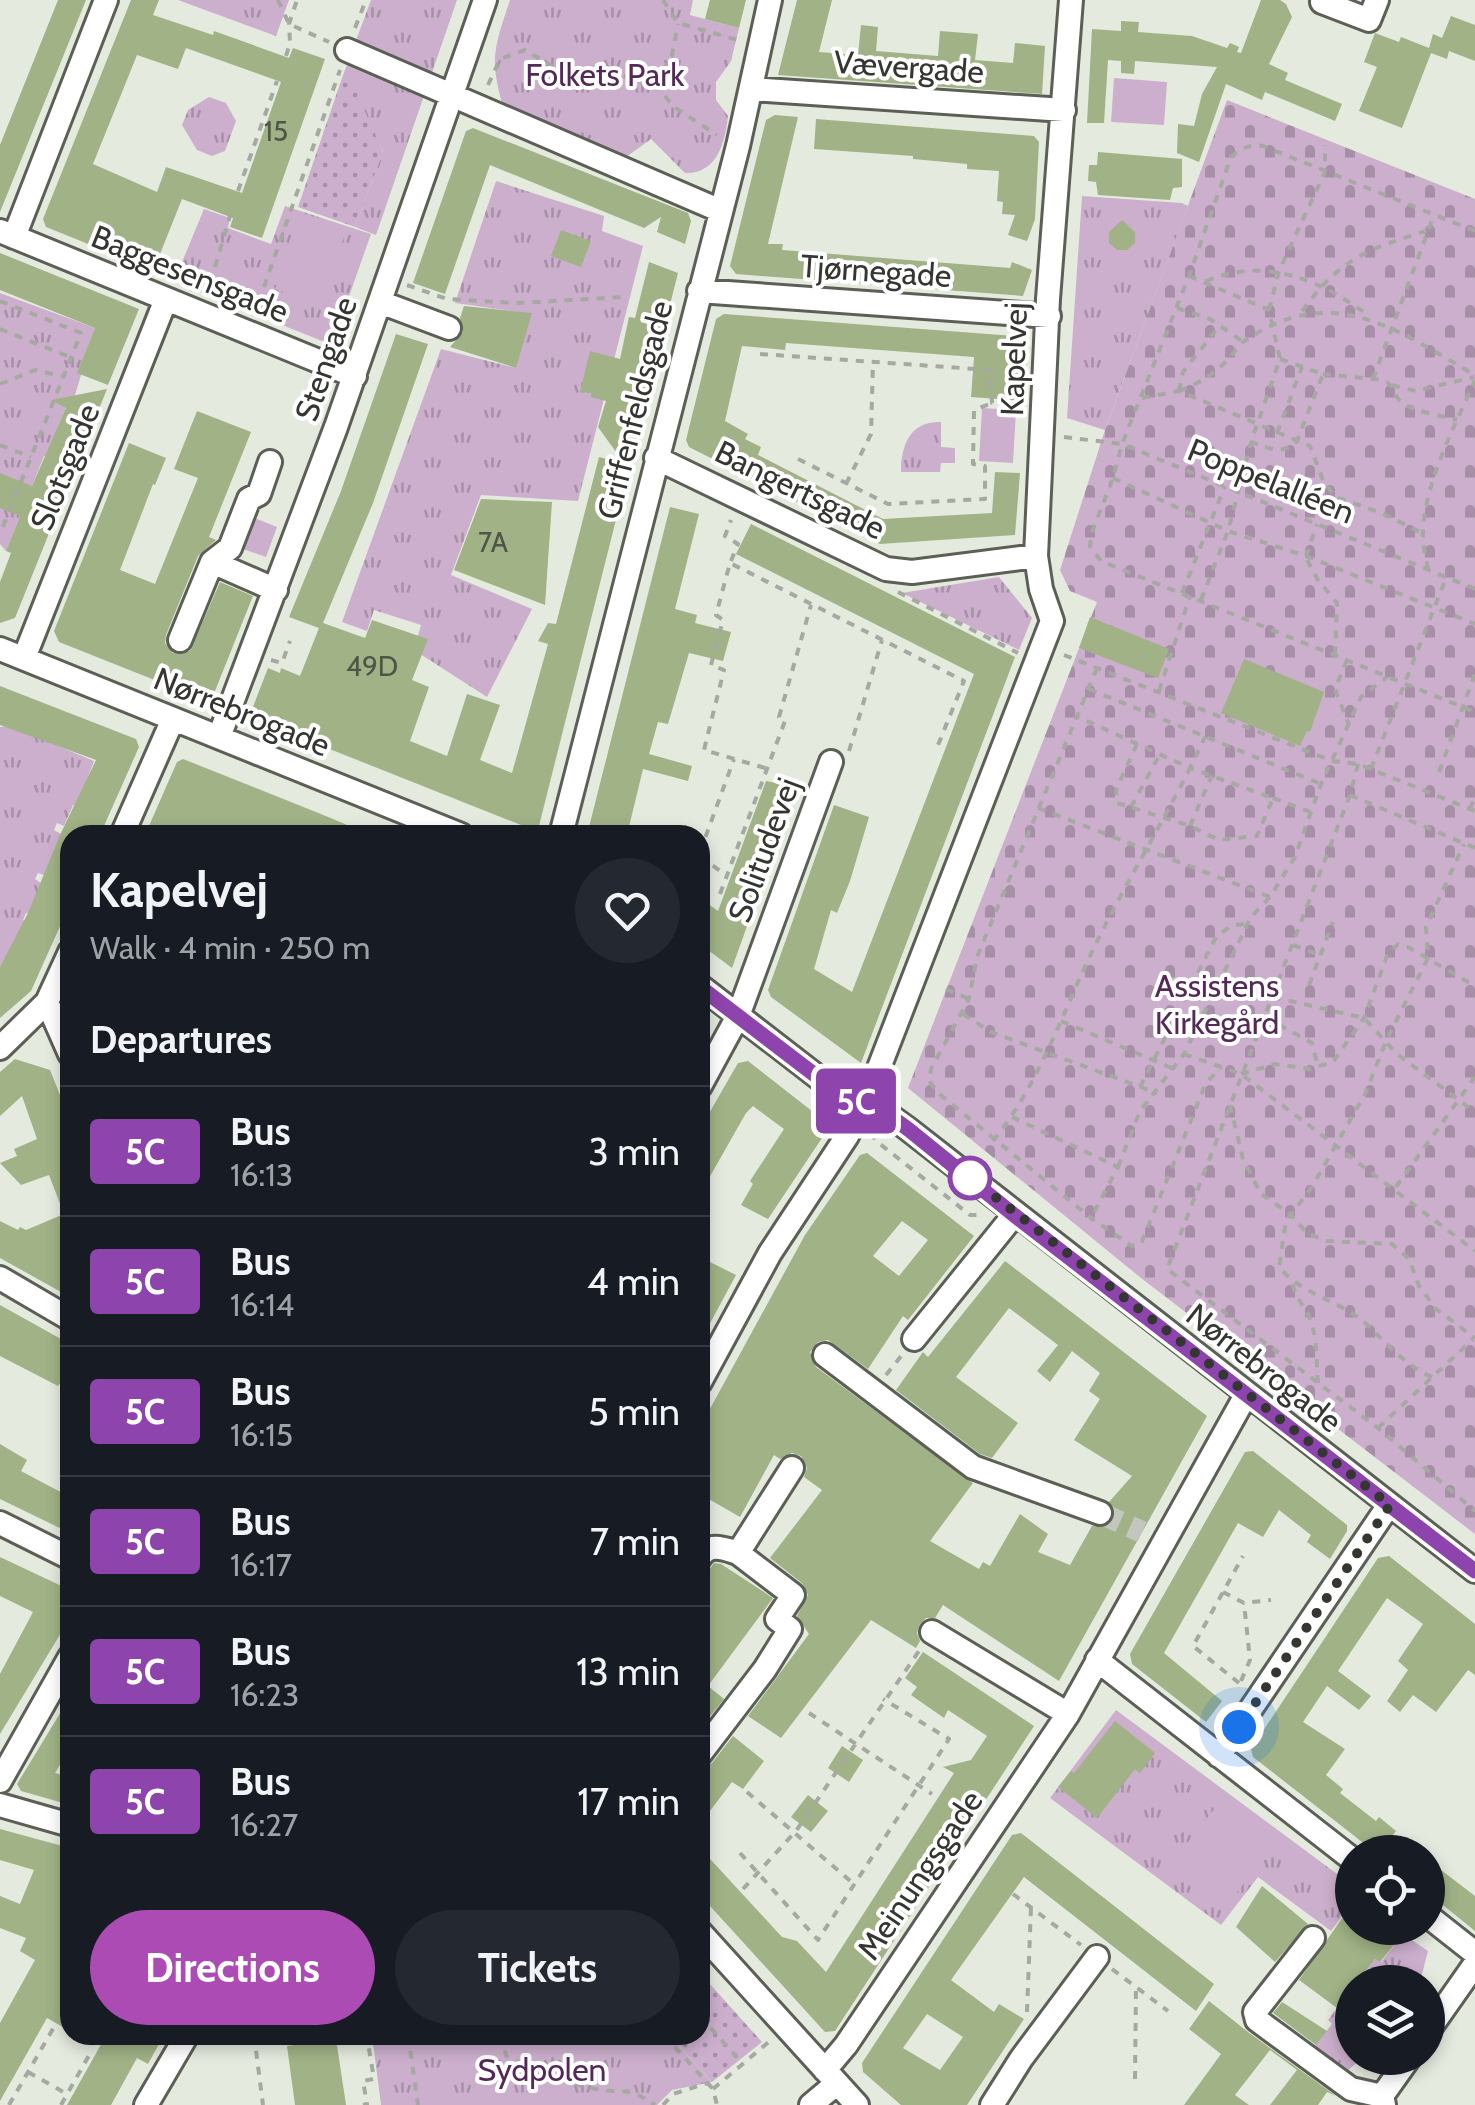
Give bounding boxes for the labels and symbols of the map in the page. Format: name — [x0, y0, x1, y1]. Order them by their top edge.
street label: Vævergade — [833, 42, 985, 91]
park label: Folkets Park — [525, 55, 685, 94]
house number: 15 — [264, 114, 288, 148]
street label: Baggesensgade — [86, 216, 294, 331]
street label: Tjørnegade — [799, 246, 953, 295]
street label: Stengade — [286, 292, 365, 426]
street label: Griffenfeldsgade — [589, 297, 680, 523]
street label: Kapelvej — [992, 302, 1035, 416]
street label: Slotsgade — [22, 398, 107, 536]
street label: Poppelalléen — [1182, 429, 1360, 532]
street label: Bangertsgade — [709, 432, 892, 547]
house number: 7A — [478, 525, 509, 559]
house number: 49D — [346, 649, 398, 683]
street label: Nørrebrogade — [148, 659, 336, 765]
street label: Solitudevej — [719, 772, 808, 927]
park label: Assistens Kirkegård — [1155, 966, 1279, 1042]
line badge: 5C — [811, 1068, 901, 1134]
unlabelled marker — [949, 1157, 991, 1199]
street label: Nørrebrogade — [1179, 1295, 1350, 1440]
your location — [1214, 1702, 1264, 1752]
street label: Meinungsgade — [849, 1783, 991, 1967]
park label: Sydpolen — [478, 2050, 606, 2089]

